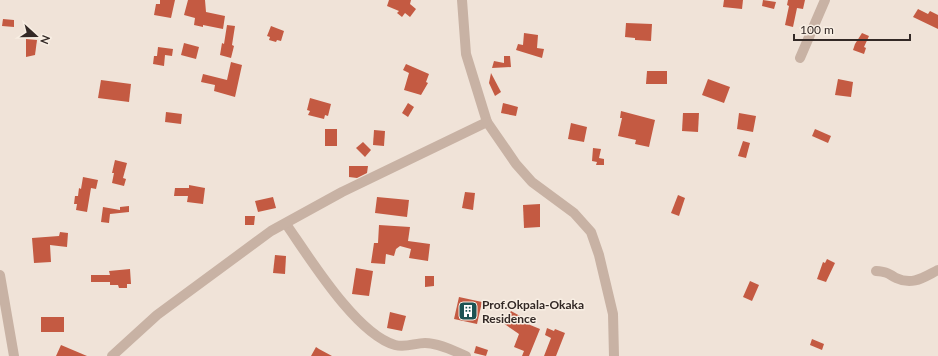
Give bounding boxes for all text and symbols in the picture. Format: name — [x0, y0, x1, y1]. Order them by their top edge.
north arrow — [16, 16, 56, 56]
scale bar — [794, 16, 910, 42]
text: 100 m — [800, 22, 834, 37]
text: N — [38, 33, 53, 46]
place label: Prof.Okpala-Okaka Residence — [482, 297, 584, 326]
building icon: Prof.Okpala-Okaka Residence — [457, 300, 479, 322]

